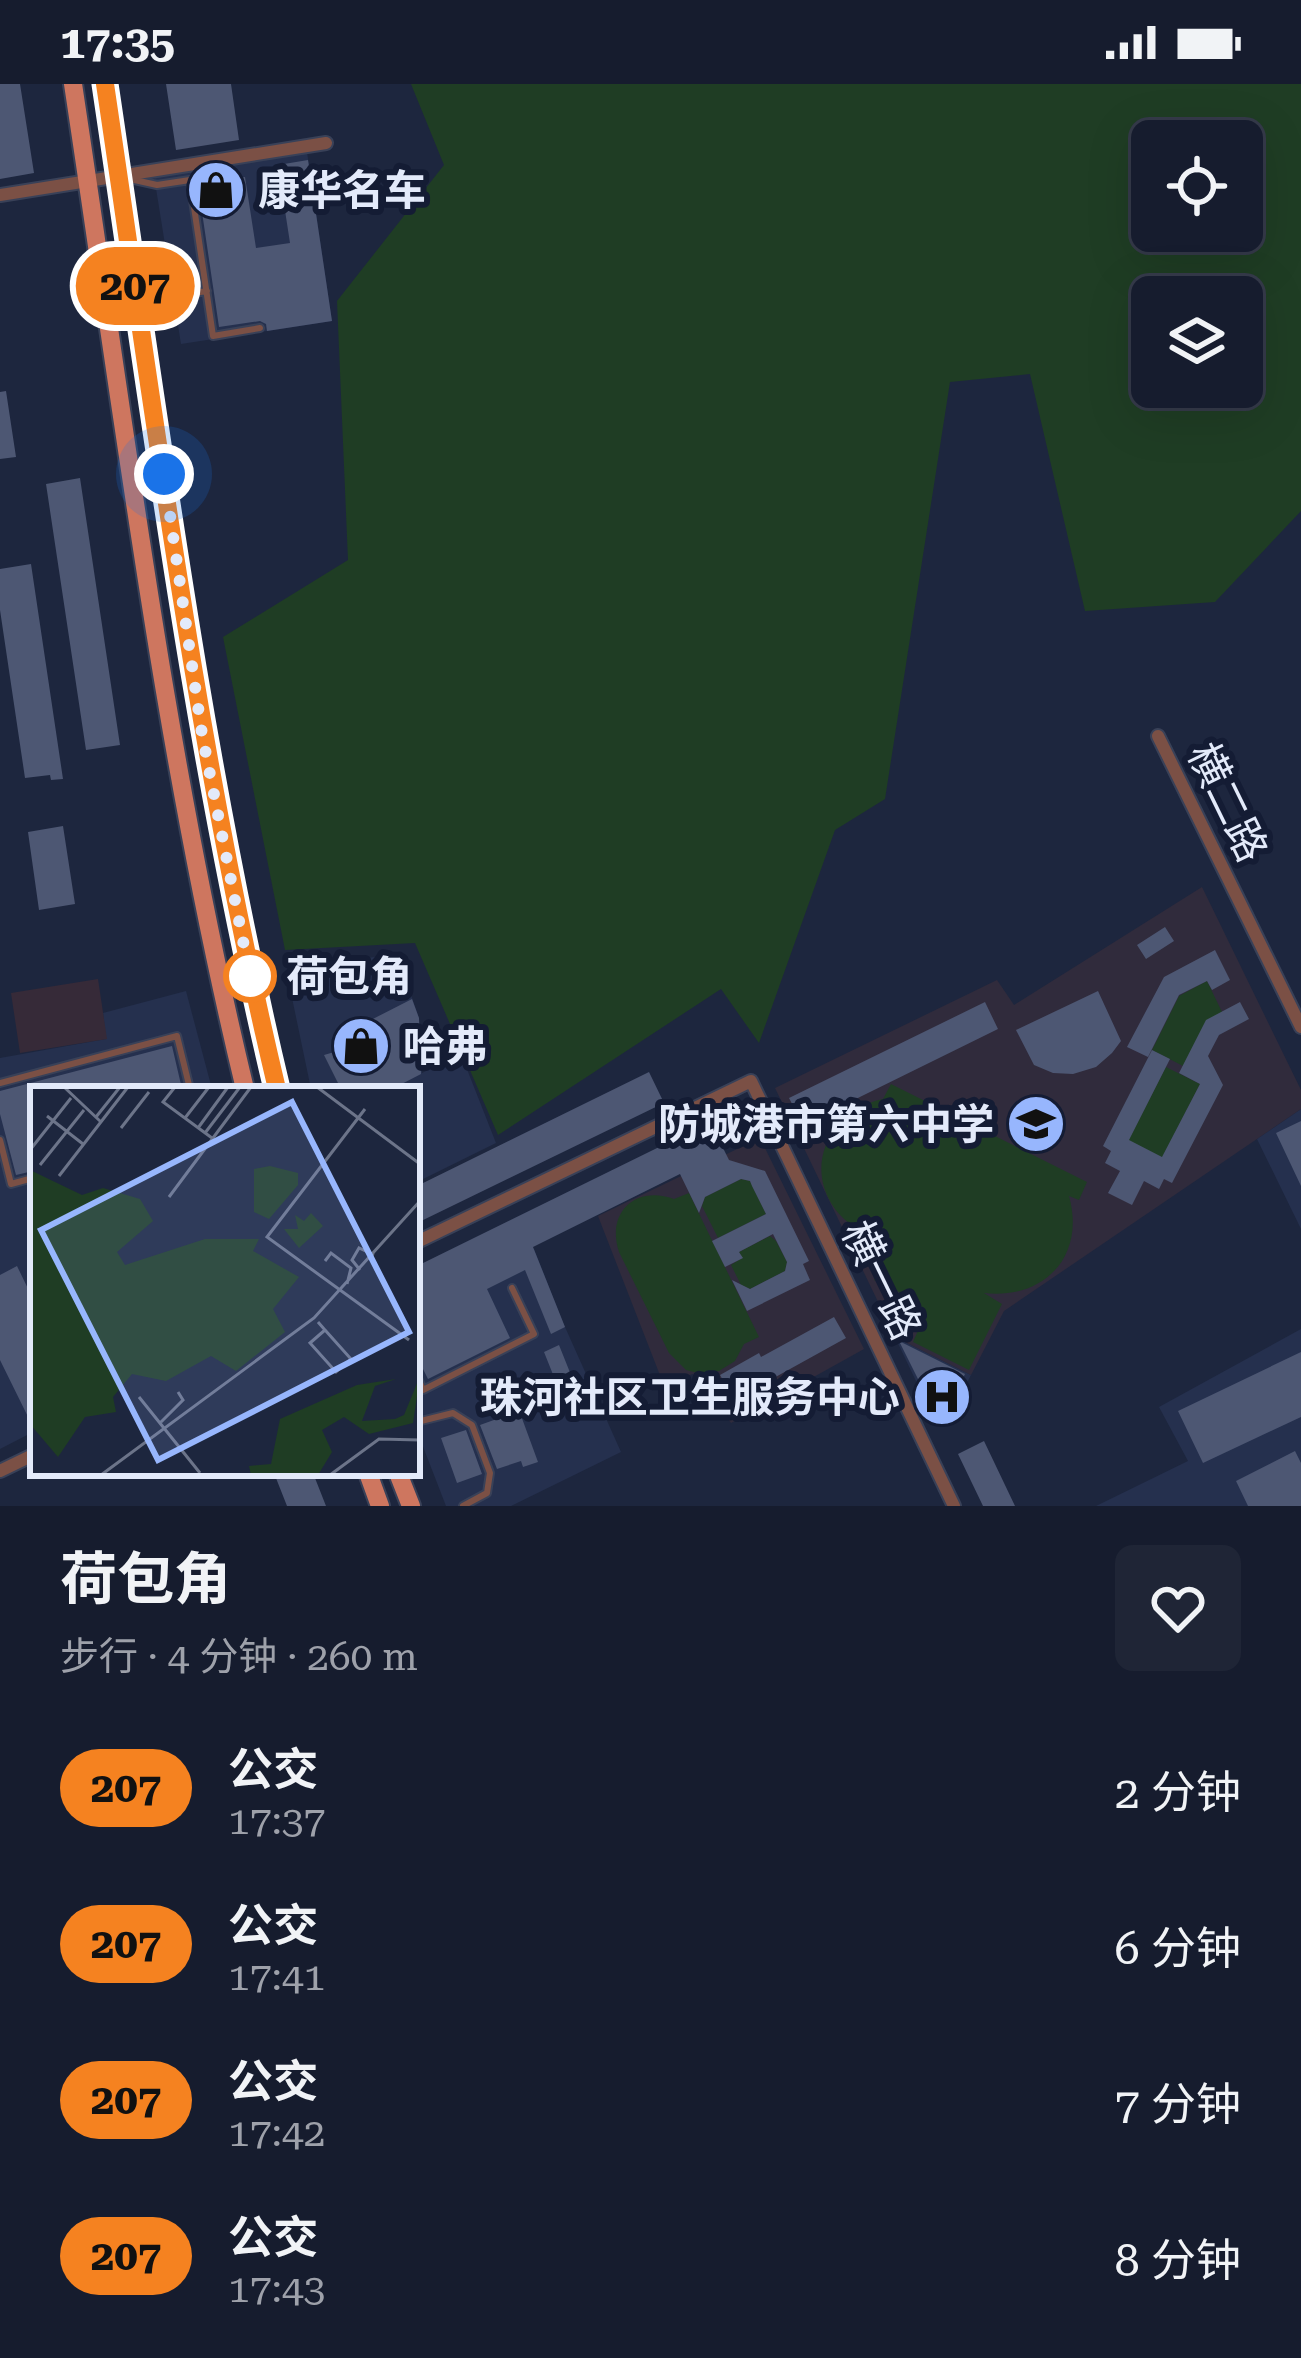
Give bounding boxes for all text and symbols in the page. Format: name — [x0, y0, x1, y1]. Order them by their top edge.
text: 17:35 — [60, 16, 175, 69]
map controls — [1131, 120, 1263, 408]
button: locate — [1131, 120, 1263, 252]
shop icon: 康华名车 — [185, 159, 247, 221]
place label: 康华名车 — [258, 166, 426, 215]
line badge: 207 — [66, 247, 204, 325]
text: 207 — [100, 261, 170, 310]
button: layers — [1131, 276, 1263, 408]
your location — [134, 444, 194, 504]
street label: 横二路 — [1178, 735, 1277, 870]
marker: 荷包角 — [225, 951, 275, 1001]
place label: 荷包角 — [286, 952, 412, 1001]
shop icon: 哈弗 — [330, 1015, 392, 1077]
place label: 哈弗 — [403, 1022, 487, 1071]
inset map — [30, 1086, 420, 1476]
school or university icon: 防城港市第六中学 — [1005, 1093, 1067, 1155]
place label: 防城港市第六中学 — [658, 1100, 994, 1149]
street label: 横一路 — [832, 1213, 931, 1348]
hospital icon: 珠河社区卫生服务中心 — [911, 1366, 973, 1428]
place label: 珠河社区卫生服务中心 — [480, 1373, 900, 1422]
button: heart — [1115, 1545, 1241, 1671]
text: 荷包角 — [60, 1546, 231, 1613]
text: 步行 · 4 分钟 · 260 m — [60, 1634, 418, 1680]
text: 公交 — [228, 1743, 318, 1796]
text: 207 — [91, 1763, 161, 1812]
text: 2 分钟 — [1114, 1766, 1241, 1819]
text: 17:37 — [228, 1798, 325, 1844]
text: 公交 — [228, 1899, 318, 1952]
text: 207 — [91, 1919, 161, 1968]
text: 6 分钟 — [1114, 1922, 1241, 1975]
text: 17:41 — [228, 1954, 325, 2000]
text: 公交 — [228, 2055, 318, 2108]
text: 207 — [91, 2075, 161, 2124]
text: 7 分钟 — [1114, 2078, 1241, 2131]
text: 17:42 — [228, 2110, 325, 2156]
text: 公交 — [228, 2211, 318, 2264]
text: 207 — [91, 2231, 161, 2280]
text: 8 分钟 — [1114, 2234, 1241, 2287]
text: 17:43 — [228, 2266, 325, 2312]

